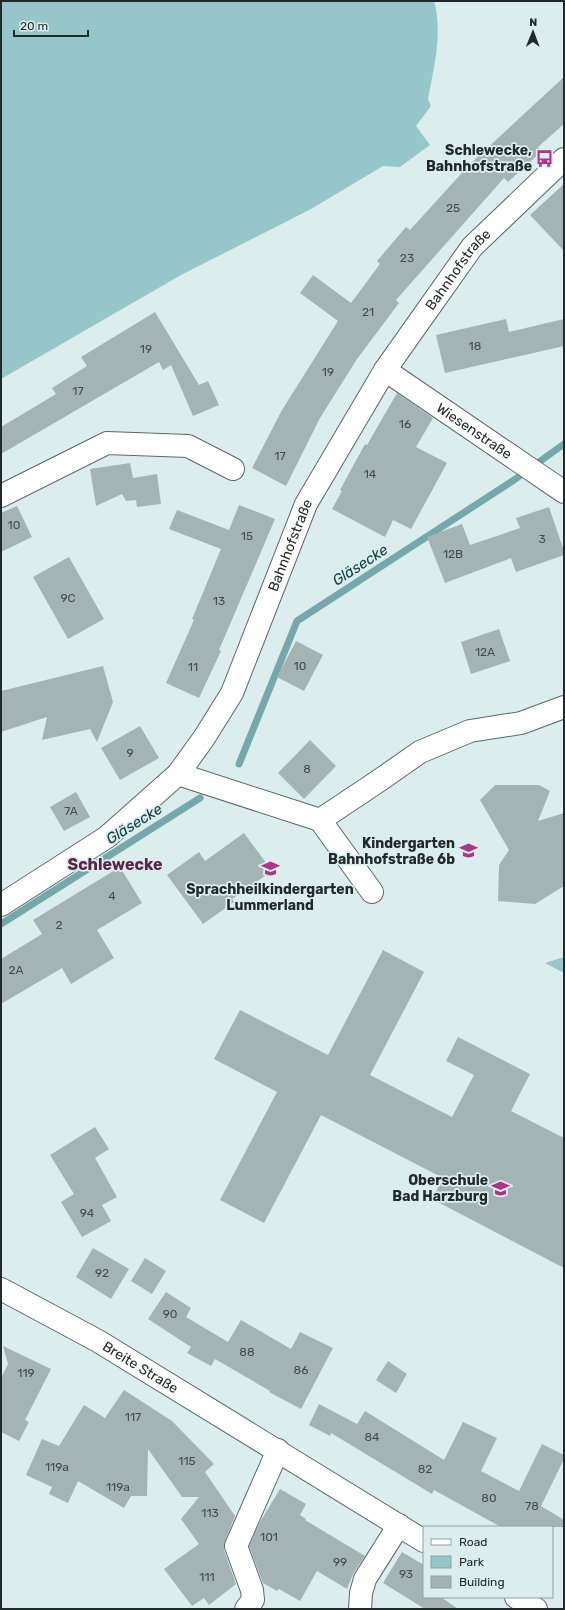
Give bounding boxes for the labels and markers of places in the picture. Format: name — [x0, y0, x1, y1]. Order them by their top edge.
place label: Schlewecke, Bahnhofstraße — [426, 142, 532, 175]
bus stop icon: Schlewecke, Bahnhofstraße — [535, 148, 555, 168]
place label: Kindergarten Bahnhofstraße 6b — [328, 835, 455, 868]
school or university icon: Kindergarten Bahnhofstraße 6b — [458, 841, 478, 861]
school or university icon: Sprachheilkindergarten Lummerland — [260, 859, 280, 879]
place label: Sprachheilkindergarten Lummerland — [186, 881, 354, 914]
place label: Oberschule Bad Harzburg — [392, 1172, 488, 1205]
school or university icon: Oberschule Bad Harzburg — [491, 1178, 511, 1198]

